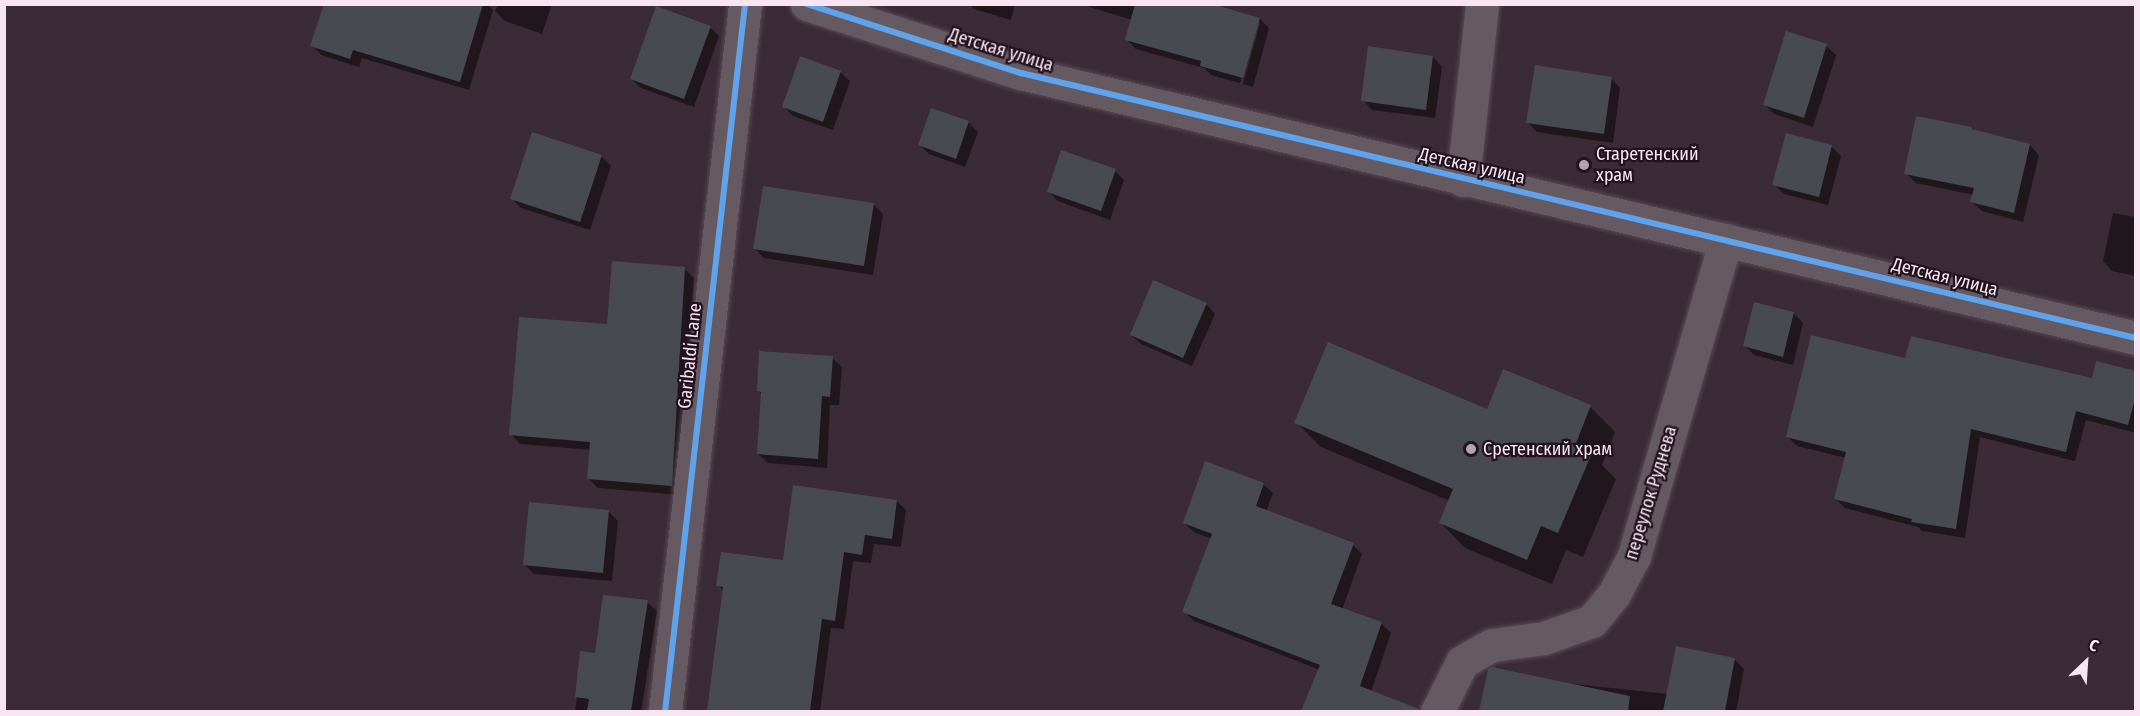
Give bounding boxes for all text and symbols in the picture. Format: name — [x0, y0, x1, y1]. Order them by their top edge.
street label: Детская улица — [946, 24, 1056, 76]
street label: Детская улица — [1417, 143, 1527, 189]
place label: Старетенский храм — [1596, 144, 1699, 186]
marker: Старетенский храм — [1577, 158, 1591, 172]
street label: Детская улица — [1890, 253, 2000, 301]
street label: Garibaldi Lane — [674, 302, 706, 410]
street label: переулок Руднева — [1620, 424, 1682, 562]
place label: Сретенский храм — [1483, 438, 1612, 460]
marker: Сретенский храм — [1464, 442, 1478, 456]
north arrow — [2056, 632, 2116, 692]
text: С — [2086, 635, 2102, 656]

